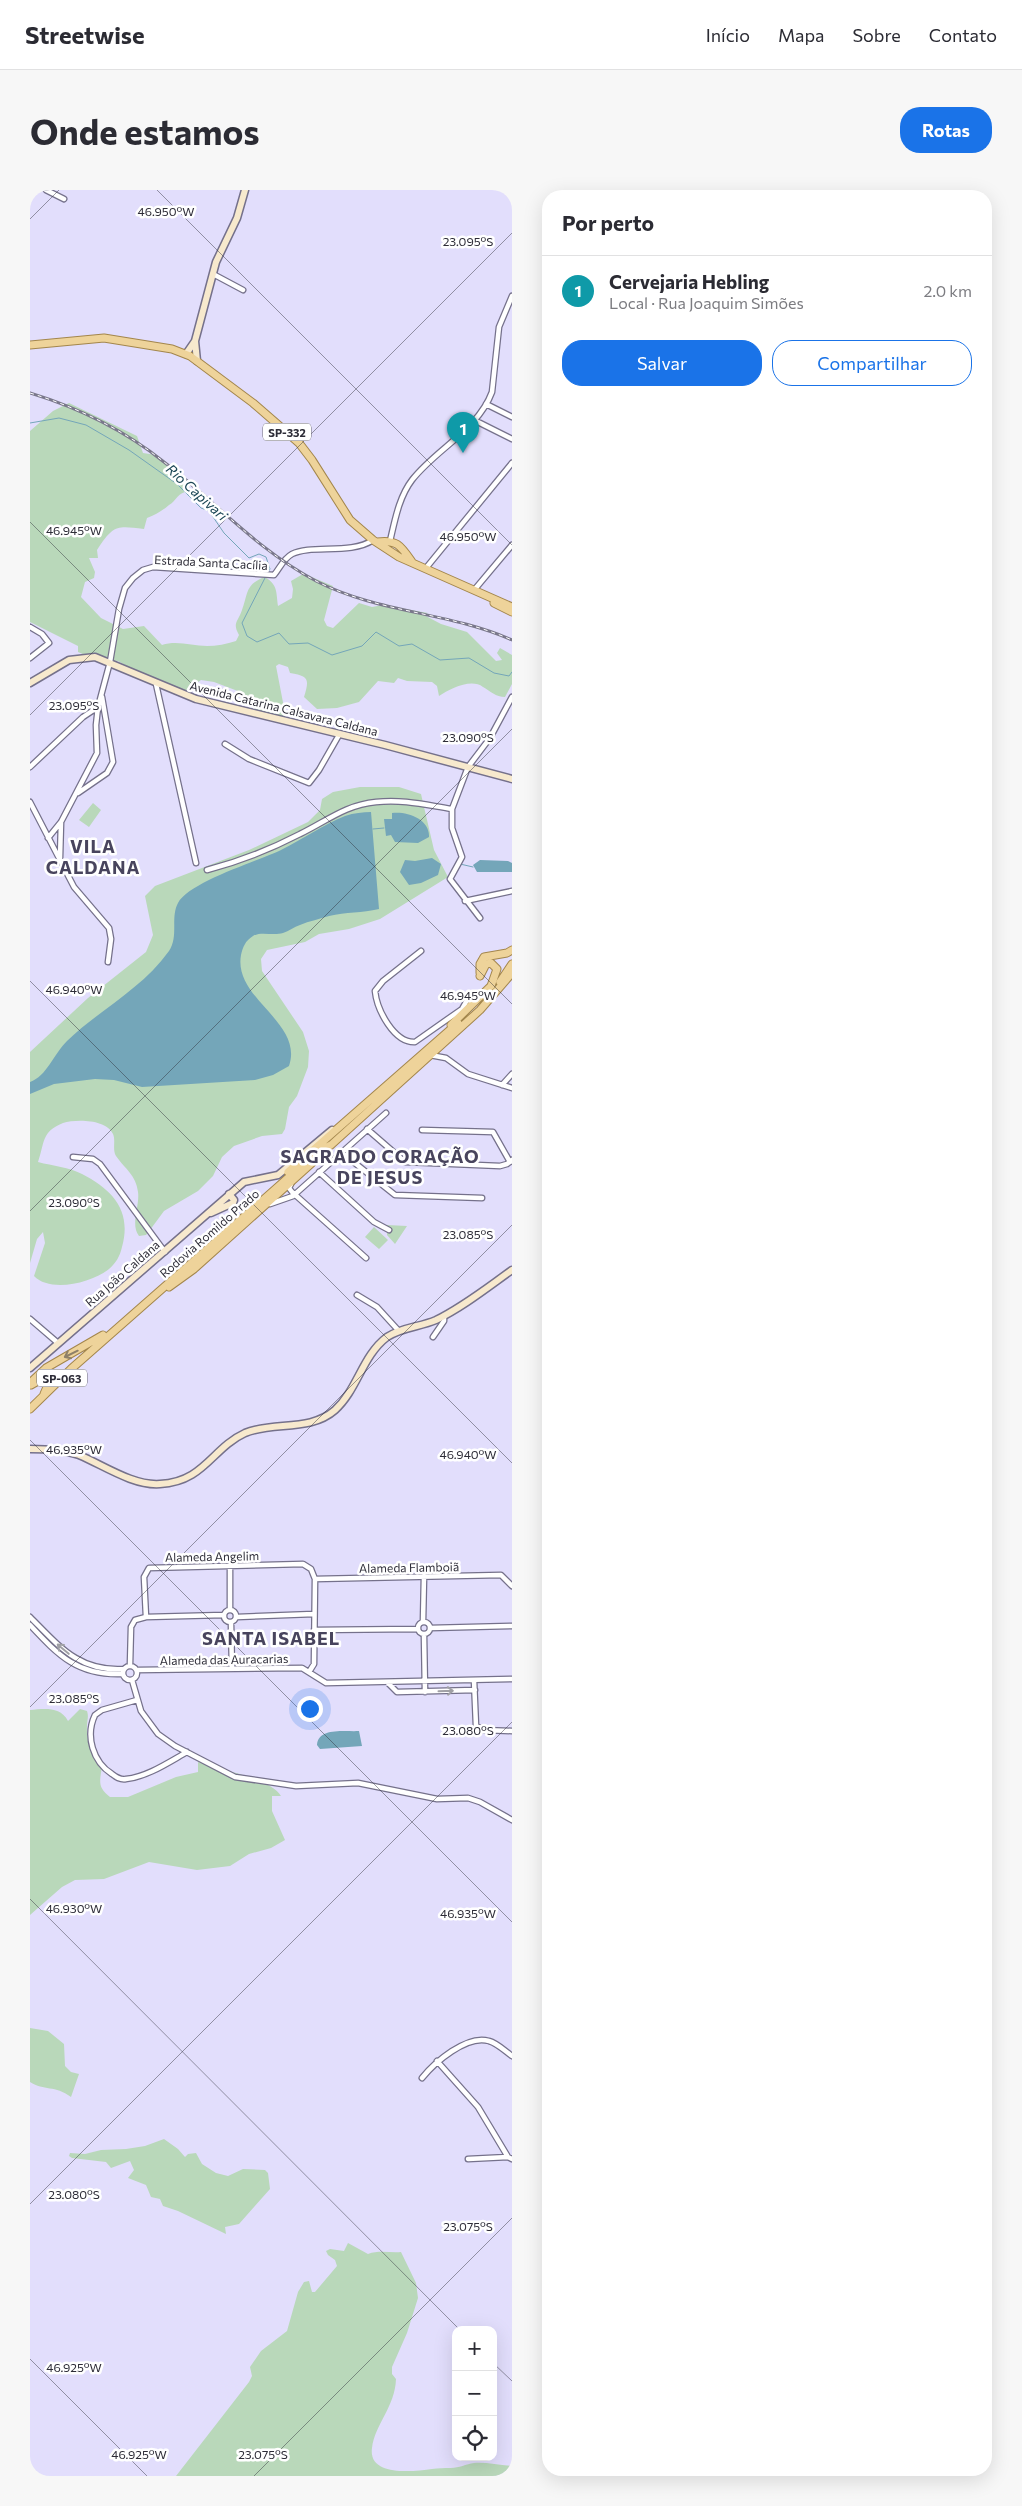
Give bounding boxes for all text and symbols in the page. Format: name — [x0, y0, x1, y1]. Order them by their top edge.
text: Streetwise — [25, 20, 145, 49]
text: Início — [706, 24, 750, 46]
text: Mapa — [778, 24, 824, 46]
text: Sobre — [852, 24, 901, 46]
text: Contato — [929, 24, 997, 46]
button: Rotas — [900, 107, 992, 153]
text: Onde estamos — [30, 109, 260, 152]
text: 46.950°W — [138, 204, 194, 218]
text: Por perto — [562, 210, 654, 235]
text: 23.095°S — [443, 234, 493, 248]
text: Cervejaria Hebling — [609, 270, 769, 293]
text: 1 — [574, 281, 582, 300]
text: 2.0 km — [923, 281, 972, 300]
text: Local · Rua Joaquim Simões — [609, 293, 804, 312]
button: Salvar — [562, 340, 762, 386]
button: Compartilhar — [772, 340, 972, 386]
pin: 1 — [447, 412, 479, 453]
road number: SP-332 — [263, 423, 311, 440]
water label: Rio Capivari — [163, 460, 231, 524]
text: 46.945°W — [46, 523, 102, 537]
text: 46.950°W — [440, 529, 496, 543]
street label: Estrada Santa Cacília — [154, 552, 268, 572]
street label: Avenida Catarina Calsavara Caldana — [189, 678, 379, 738]
text: 23.095°S — [49, 698, 99, 712]
text: 23.090°S — [442, 730, 494, 744]
district label: VILA CALDANA — [46, 835, 140, 878]
text: 46.940°W — [45, 982, 103, 996]
text: 46.945°W — [440, 988, 496, 1002]
district label: SAGRADO CORAÇÃO DE JESUS — [280, 1145, 480, 1188]
street label: Rodovia Romildo Prado — [157, 1186, 261, 1280]
text: 23.090°S — [48, 1195, 100, 1209]
text: 23.085°S — [443, 1227, 493, 1241]
street label: Rua João Caldana — [82, 1237, 163, 1310]
one-way arrow — [63, 1350, 78, 1360]
road number: SP-063 — [37, 1370, 87, 1386]
text: 46.935°W — [46, 1442, 102, 1456]
text: 46.940°W — [439, 1447, 497, 1461]
street label: Alameda Angelim — [165, 1548, 259, 1564]
street label: Alameda Flamboiã — [359, 1559, 459, 1575]
district label: SANTA ISABEL — [202, 1627, 340, 1649]
one-way arrow — [57, 1644, 70, 1655]
street label: Alameda das Auracarias — [160, 1651, 288, 1667]
one-way arrow — [438, 1686, 454, 1696]
text: 23.085°S — [49, 1691, 99, 1705]
your location — [297, 1696, 323, 1722]
text: 23.080°S — [442, 1723, 494, 1737]
text: 46.930°W — [46, 1901, 102, 1915]
text: 46.935°W — [440, 1906, 496, 1920]
text: 23.080°S — [48, 2187, 100, 2201]
text: 23.075°S — [443, 2219, 493, 2233]
map controls — [452, 2326, 497, 2461]
button: + — [452, 2326, 497, 2371]
text: 46.925°W — [46, 2360, 102, 2374]
button: − — [452, 2371, 497, 2416]
button: locate — [452, 2416, 497, 2461]
text: 46.925°W — [111, 2447, 167, 2461]
text: 23.075°S — [238, 2447, 288, 2461]

